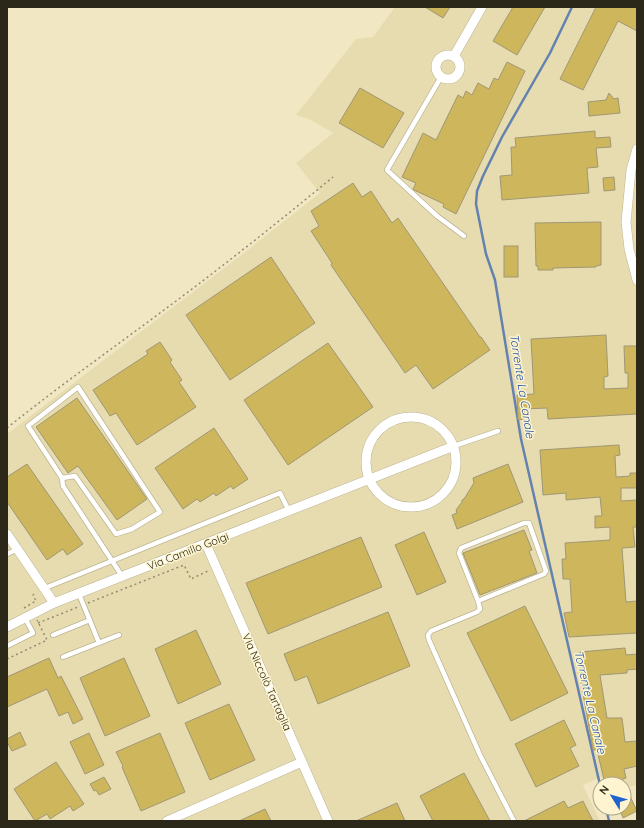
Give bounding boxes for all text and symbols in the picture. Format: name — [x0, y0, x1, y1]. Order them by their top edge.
water label: Torrente La Canale — [507, 333, 538, 440]
street label: Via Camillo Golgi — [145, 529, 231, 573]
street label: Via Niccolò Tartaglia — [239, 631, 295, 733]
water label: Torrente La Canale — [571, 649, 610, 756]
north arrow — [592, 776, 632, 816]
text: N — [596, 783, 612, 797]

